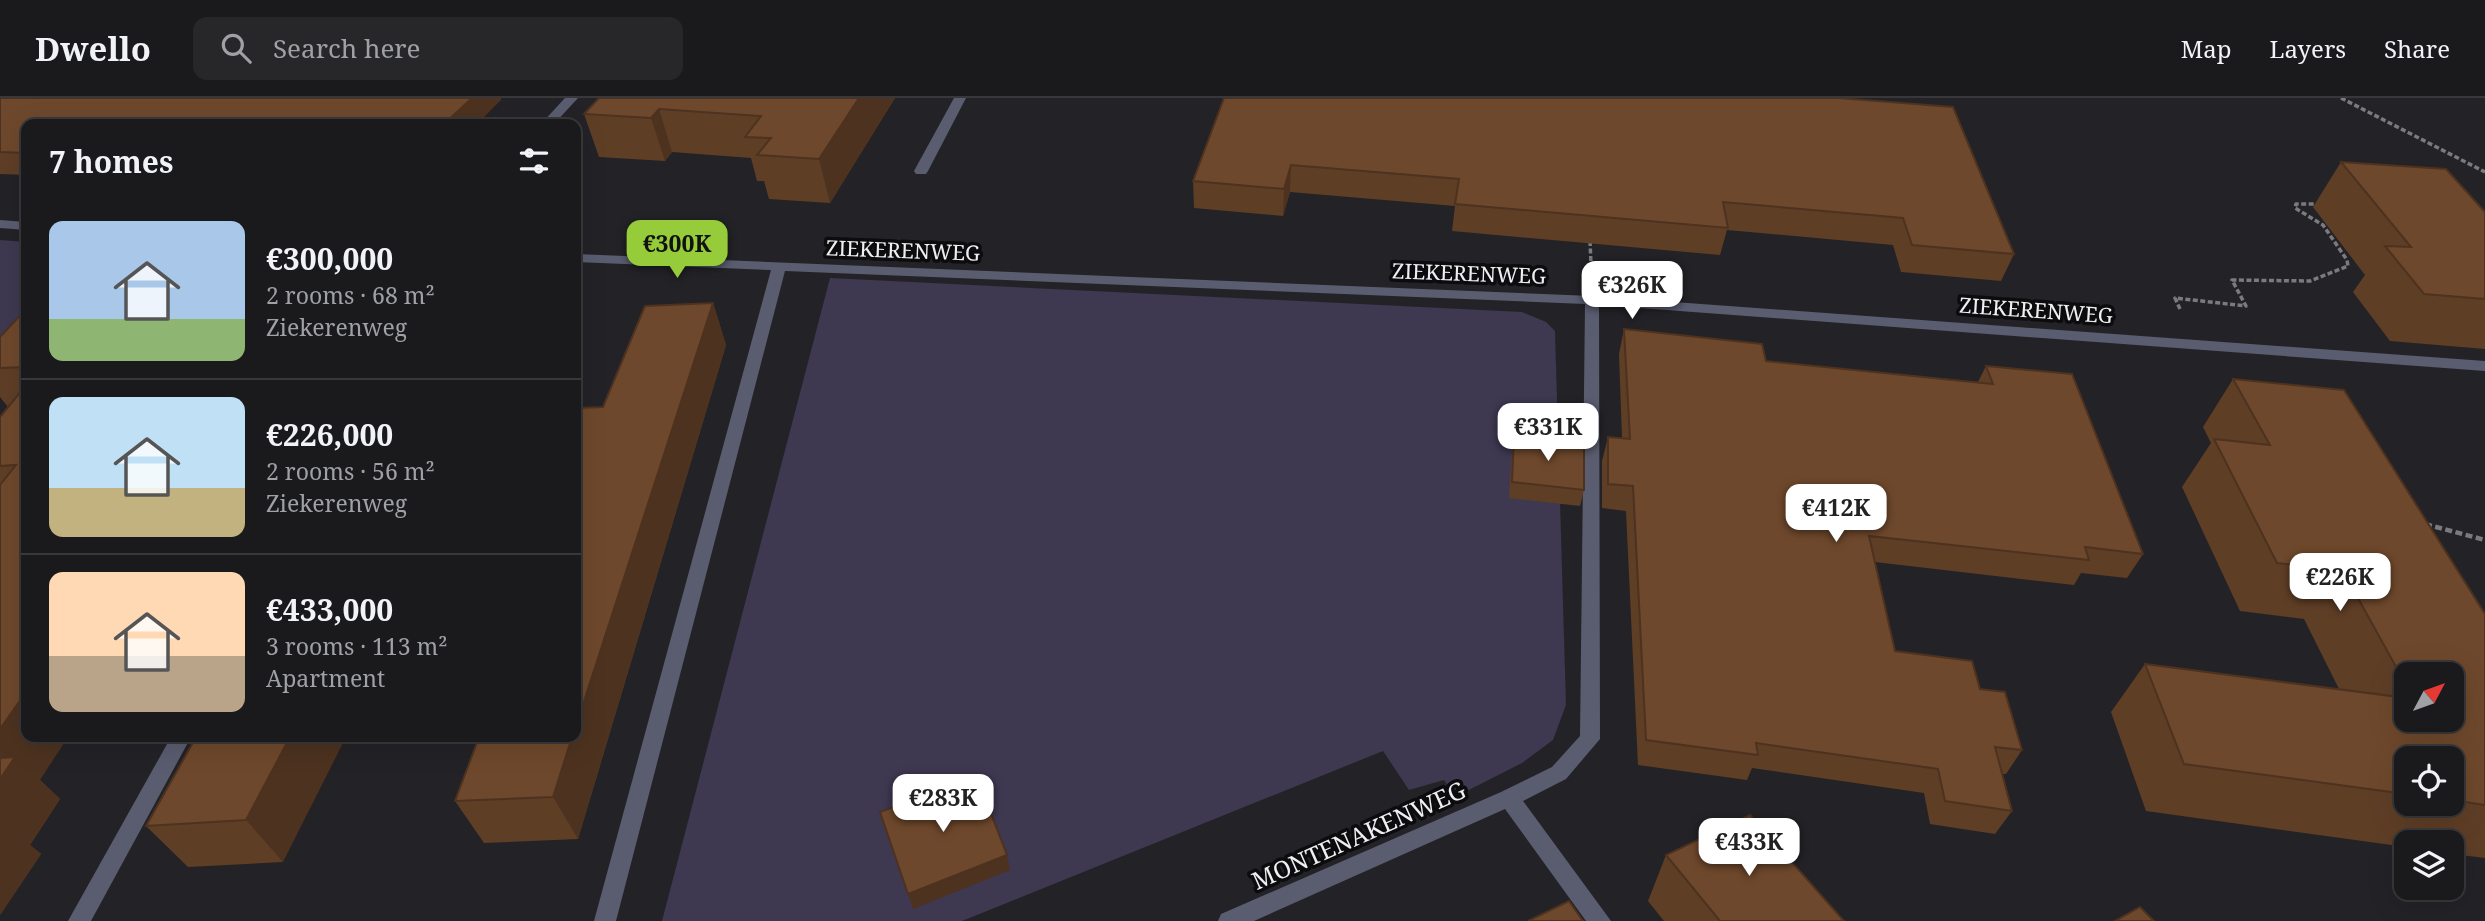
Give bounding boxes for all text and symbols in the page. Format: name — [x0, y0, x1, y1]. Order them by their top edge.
search box — [193, 17, 683, 80]
text: Dwello — [35, 26, 151, 71]
icon: search — [217, 29, 255, 67]
text: Search here — [273, 30, 421, 66]
text: Map — [2181, 32, 2232, 65]
text: Layers — [2270, 32, 2346, 65]
text: Share — [2384, 32, 2450, 65]
text: 7 homes — [49, 141, 173, 182]
icon: filters — [515, 142, 553, 180]
pin: €300K — [628, 220, 726, 280]
text: €300K — [643, 227, 711, 259]
street label: ZIEKERENWEG — [826, 233, 980, 267]
text: €300,000 — [266, 238, 393, 279]
icon: home — [105, 249, 189, 333]
street label: ZIEKERENWEG — [1392, 256, 1546, 290]
pin: €326K — [1583, 262, 1681, 321]
text: €326K — [1598, 268, 1666, 300]
text: 2 rooms · 68 m² — [266, 279, 435, 311]
street label: ZIEKERENWEG — [1958, 291, 2114, 329]
text: Ziekerenweg — [266, 311, 407, 343]
pin: €331K — [1499, 404, 1597, 463]
text: €331K — [1514, 410, 1582, 442]
text: €226,000 — [266, 414, 393, 455]
icon: home — [105, 425, 189, 509]
text: 2 rooms · 56 m² — [266, 455, 435, 487]
pin: €412K — [1787, 484, 1885, 544]
text: Ziekerenweg — [266, 487, 407, 519]
text: €412K — [1802, 491, 1870, 523]
pin: €226K — [2291, 554, 2389, 613]
text: €226K — [2306, 560, 2374, 592]
text: €433,000 — [266, 589, 393, 630]
icon: home — [105, 600, 189, 684]
text: 3 rooms · 113 m² — [266, 630, 448, 662]
text: Apartment — [266, 662, 385, 694]
north arrow — [2394, 662, 2464, 732]
map controls — [2394, 662, 2464, 900]
button: locate — [2394, 746, 2464, 816]
street label: MONTENAKENWEG — [1246, 773, 1471, 897]
pin: €283K — [894, 774, 992, 834]
text: €283K — [909, 781, 977, 813]
pin: €433K — [1700, 818, 1798, 878]
text: €433K — [1715, 825, 1783, 857]
button: layers — [2394, 830, 2464, 900]

